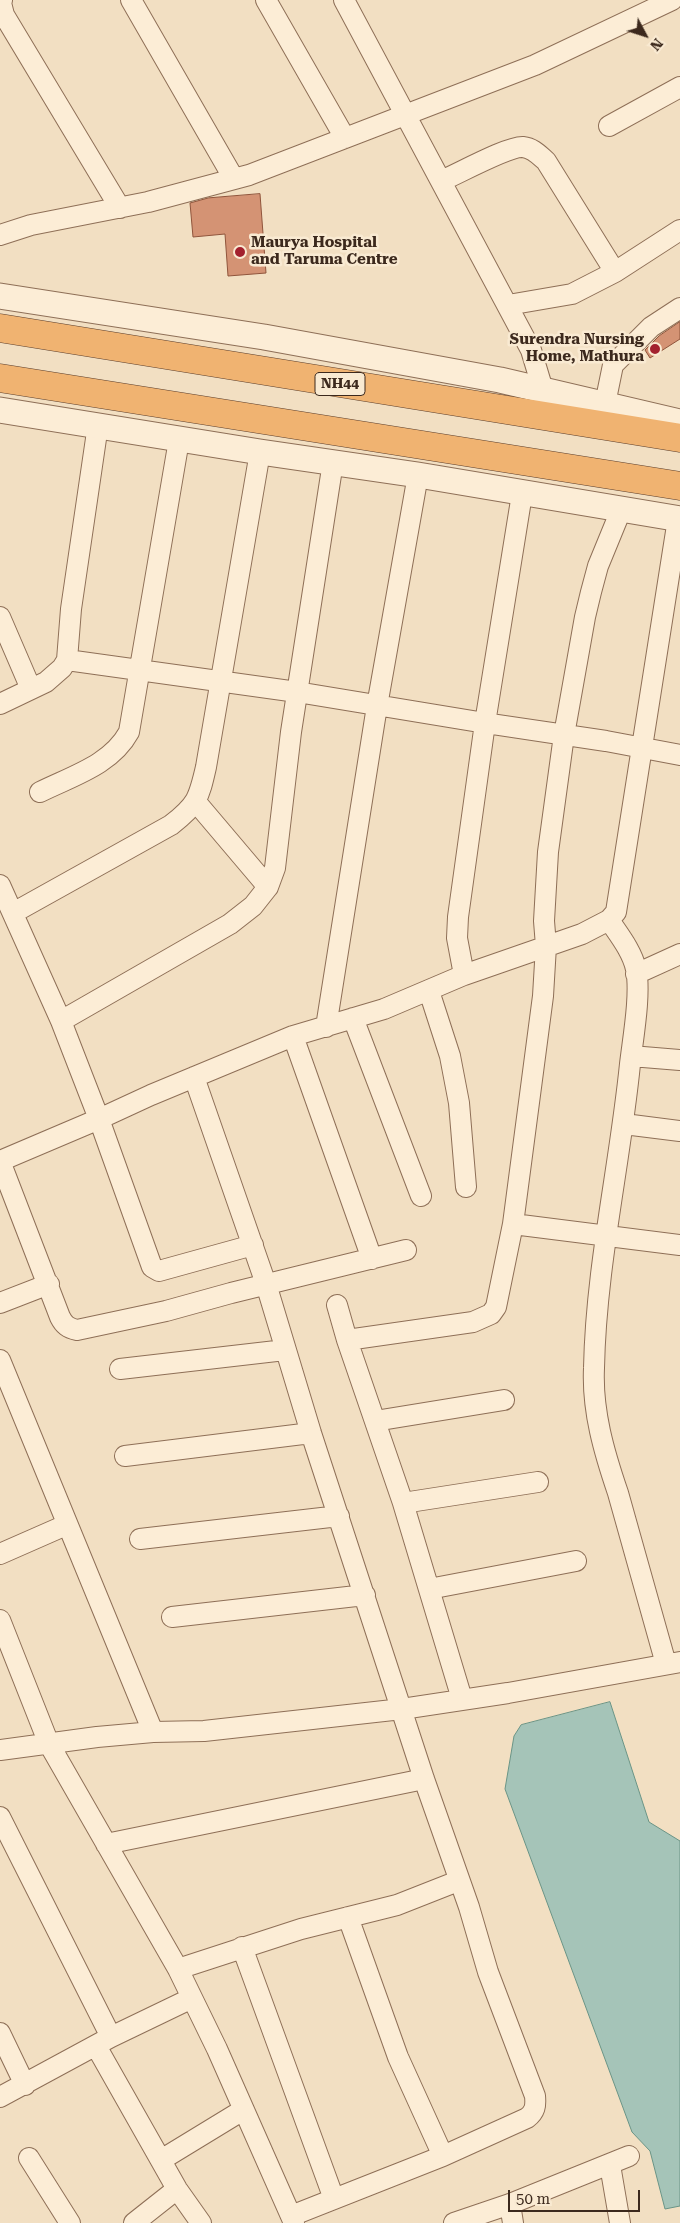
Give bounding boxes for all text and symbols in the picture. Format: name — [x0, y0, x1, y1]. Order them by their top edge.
north arrow — [620, 10, 670, 60]
text: N — [647, 35, 666, 54]
place label: Maurya Hospital and Taruma Centre — [251, 234, 398, 269]
marker: Maurya Hospital and Taruma Centre — [233, 245, 247, 259]
place label: Surendra Nursing Home, Mathura — [510, 331, 644, 366]
marker: Surendra Nursing Home, Mathura — [648, 342, 662, 356]
road number: NH44 — [315, 372, 365, 396]
scale bar — [510, 2180, 642, 2212]
text: 50 m — [516, 2190, 550, 2208]

